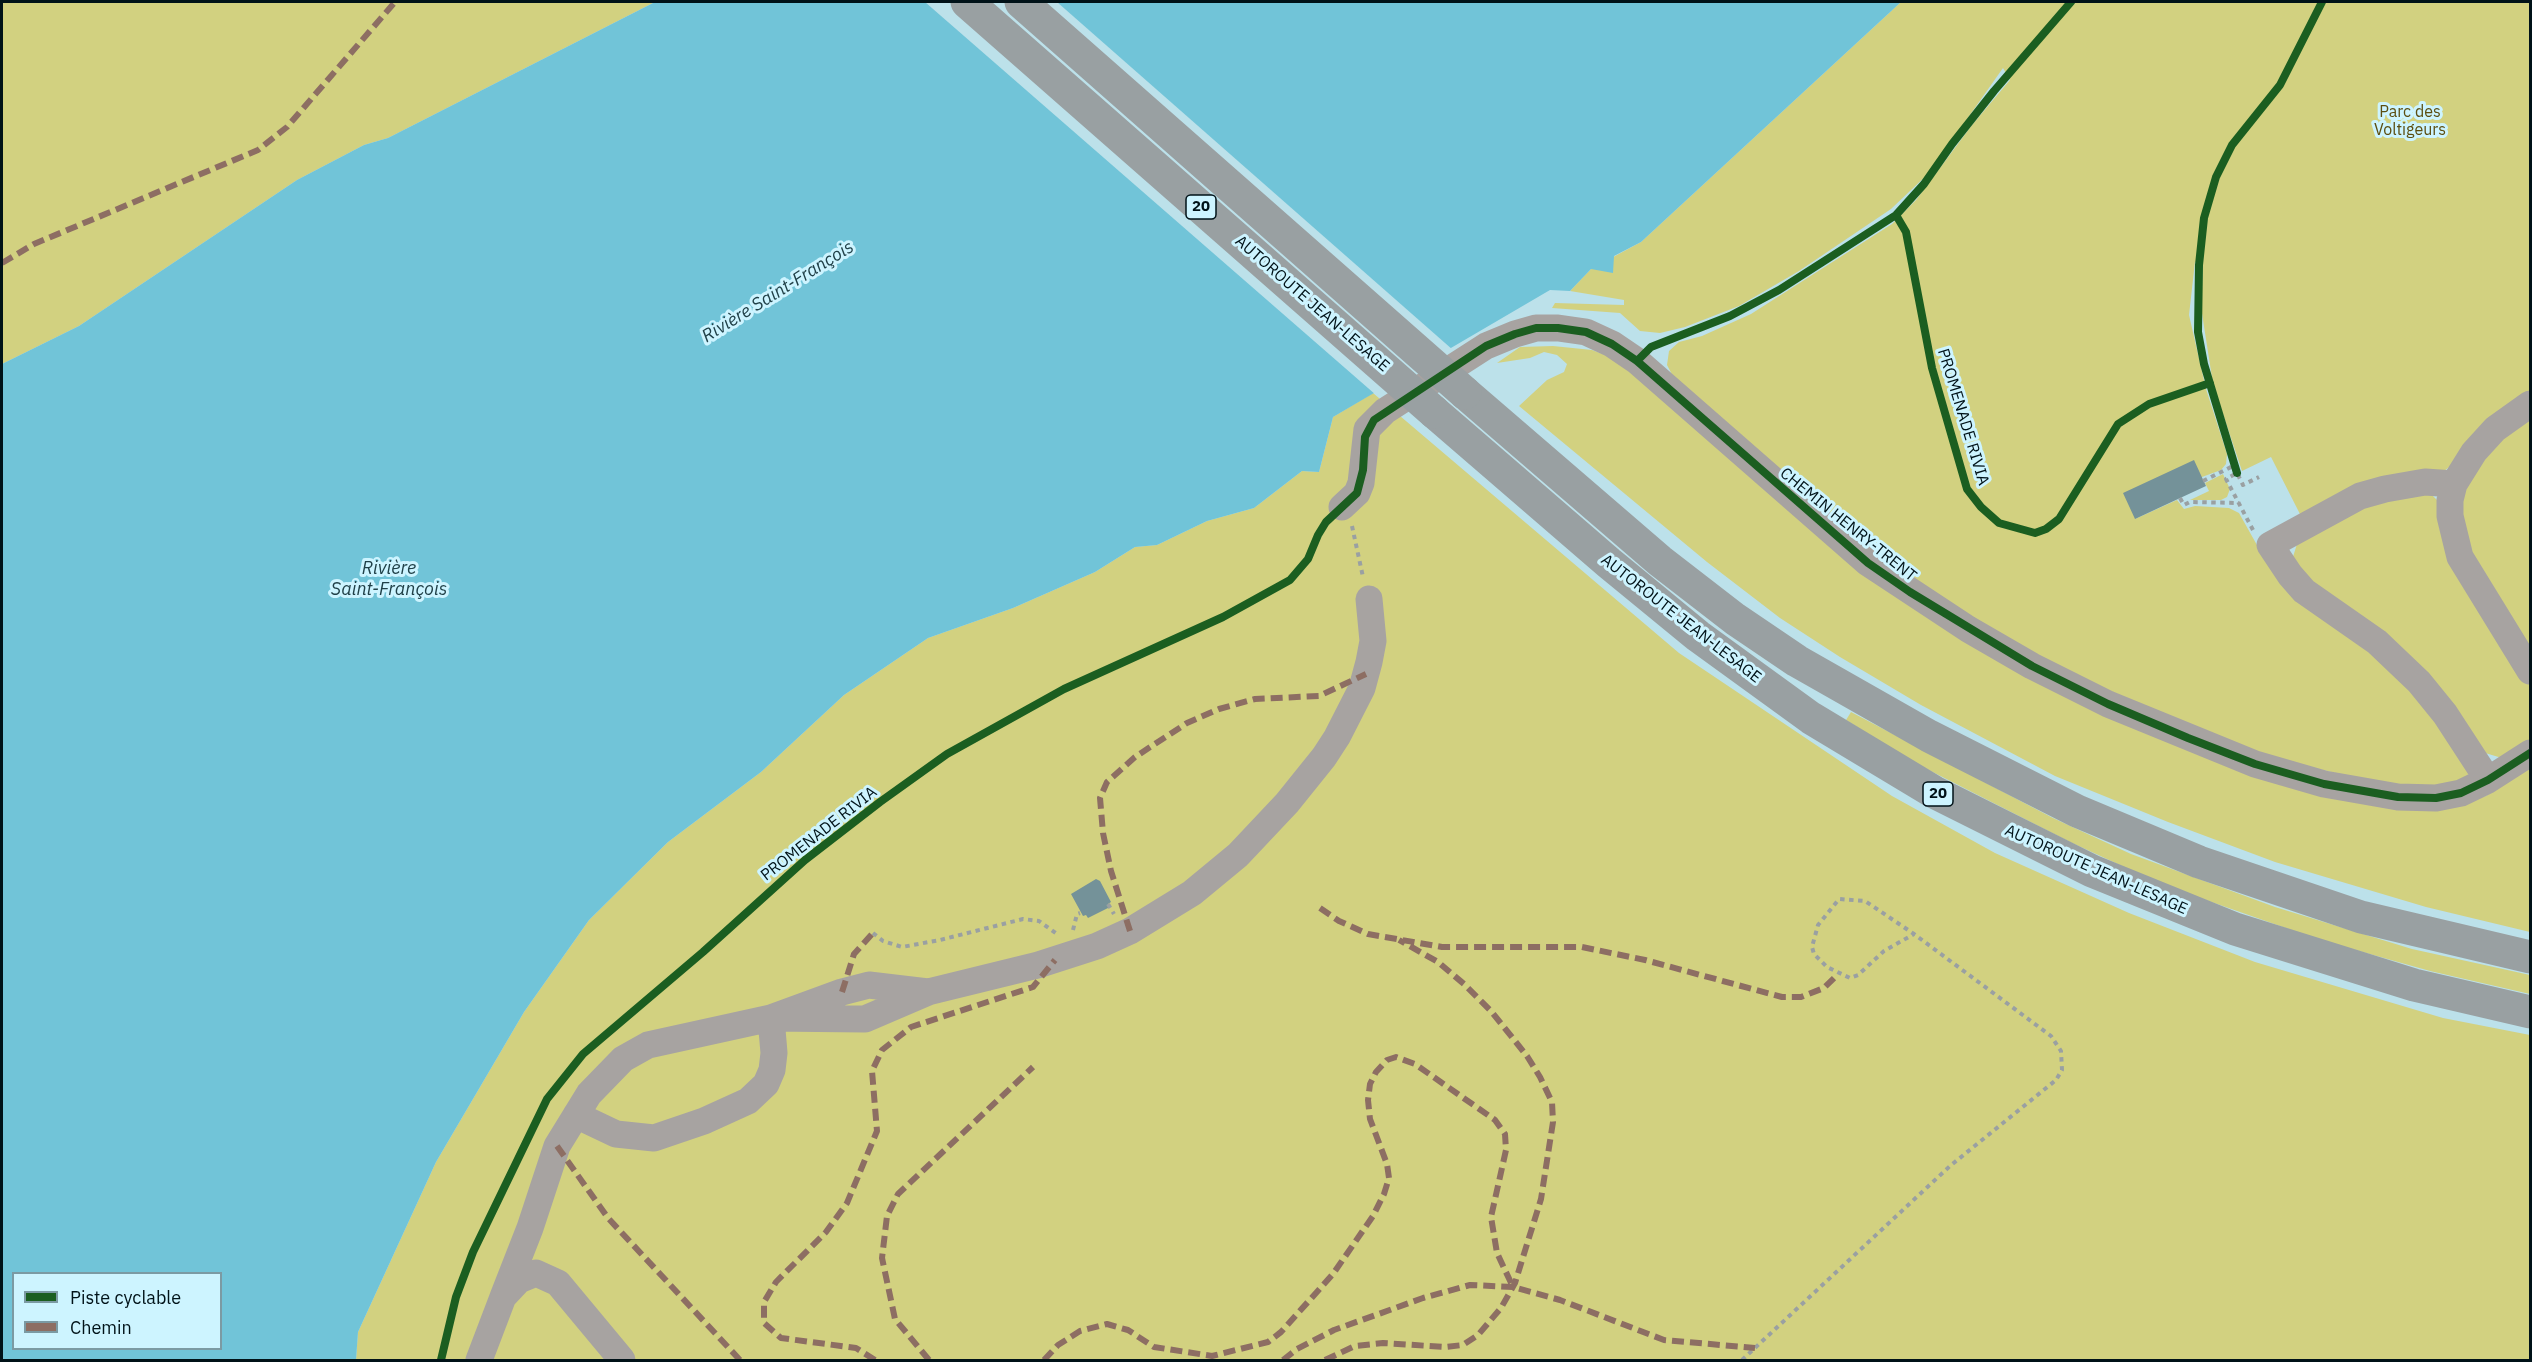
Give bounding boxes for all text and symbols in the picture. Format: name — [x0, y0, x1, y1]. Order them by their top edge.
park label: Parc des Voltigeurs — [2374, 102, 2446, 140]
road number: 20 — [1186, 195, 1216, 219]
street label: AUTOROUTE JEAN-LESAGE — [1231, 232, 1393, 376]
water label: Rivière Saint-François — [698, 236, 858, 348]
street label: PROMENADE RIVIA — [1933, 346, 1993, 488]
street label: CHEMIN HENRY-TRENT — [1776, 464, 1920, 586]
street label: AUTOROUTE JEAN-LESAGE — [1597, 550, 1765, 688]
water label: Rivière Saint-François — [331, 558, 447, 600]
road number: 20 — [1923, 782, 1953, 806]
street label: PROMENADE RIVIA — [757, 783, 881, 885]
street label: AUTOROUTE JEAN-LESAGE — [2002, 821, 2190, 919]
legend — [12, 1272, 222, 1350]
text: Piste cyclable — [70, 1286, 181, 1309]
text: Chemin — [70, 1316, 132, 1339]

